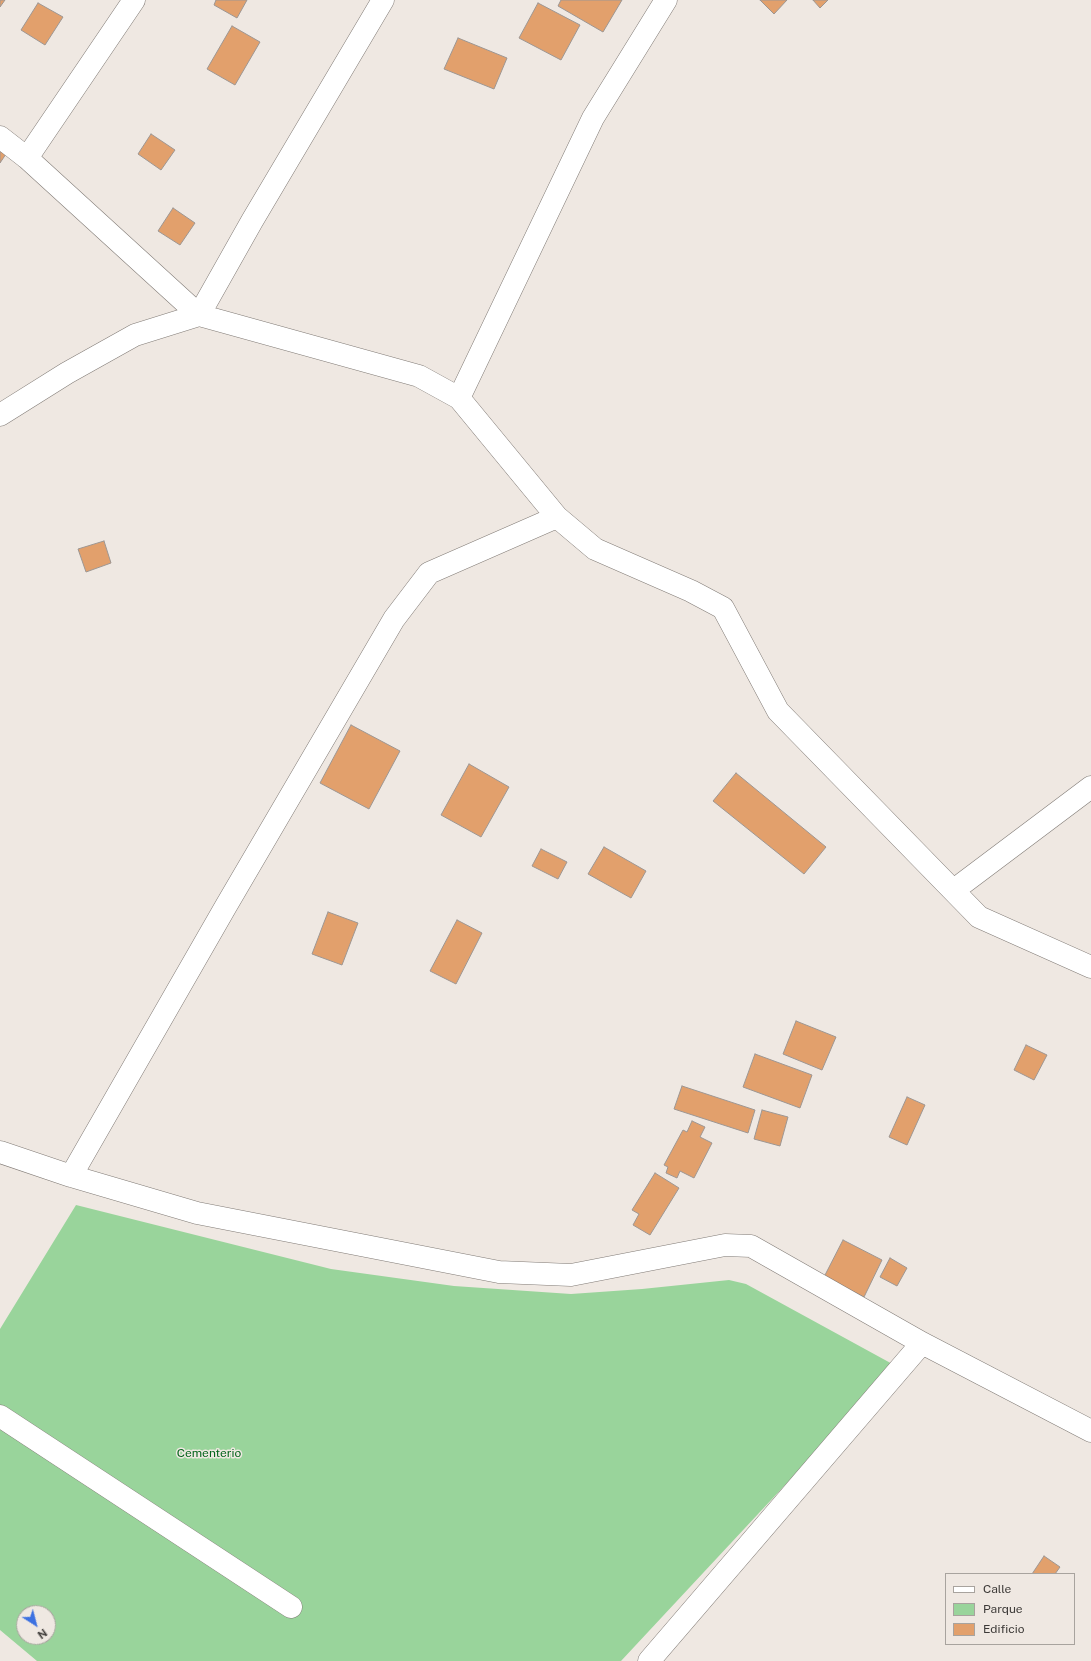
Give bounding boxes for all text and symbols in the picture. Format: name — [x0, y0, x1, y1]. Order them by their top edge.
park label: Cementerio — [177, 1446, 241, 1460]
legend — [945, 1573, 1075, 1645]
text: Calle — [983, 1582, 1011, 1596]
text: Parque — [983, 1602, 1023, 1616]
north arrow — [16, 1605, 56, 1645]
text: Edificio — [983, 1622, 1025, 1636]
text: N — [35, 1627, 49, 1641]

